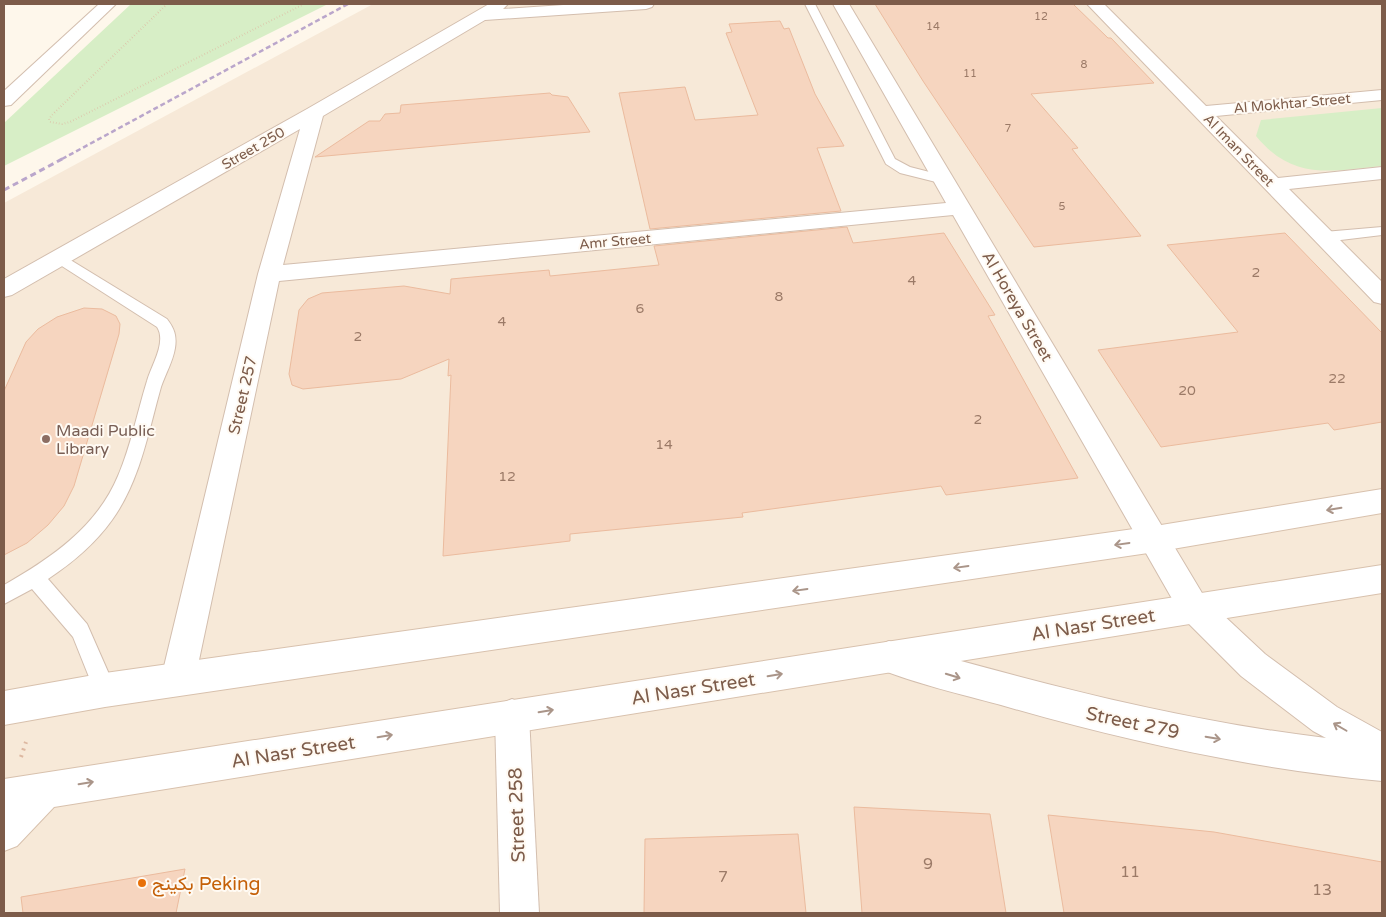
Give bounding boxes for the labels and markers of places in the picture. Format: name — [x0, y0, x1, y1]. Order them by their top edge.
place label: Maadi Public Library — [56, 421, 155, 459]
marker: Maadi Public Library — [40, 433, 52, 445]
place label: بكينج Peking — [152, 873, 261, 897]
marker: بكينج Peking — [136, 877, 148, 889]

